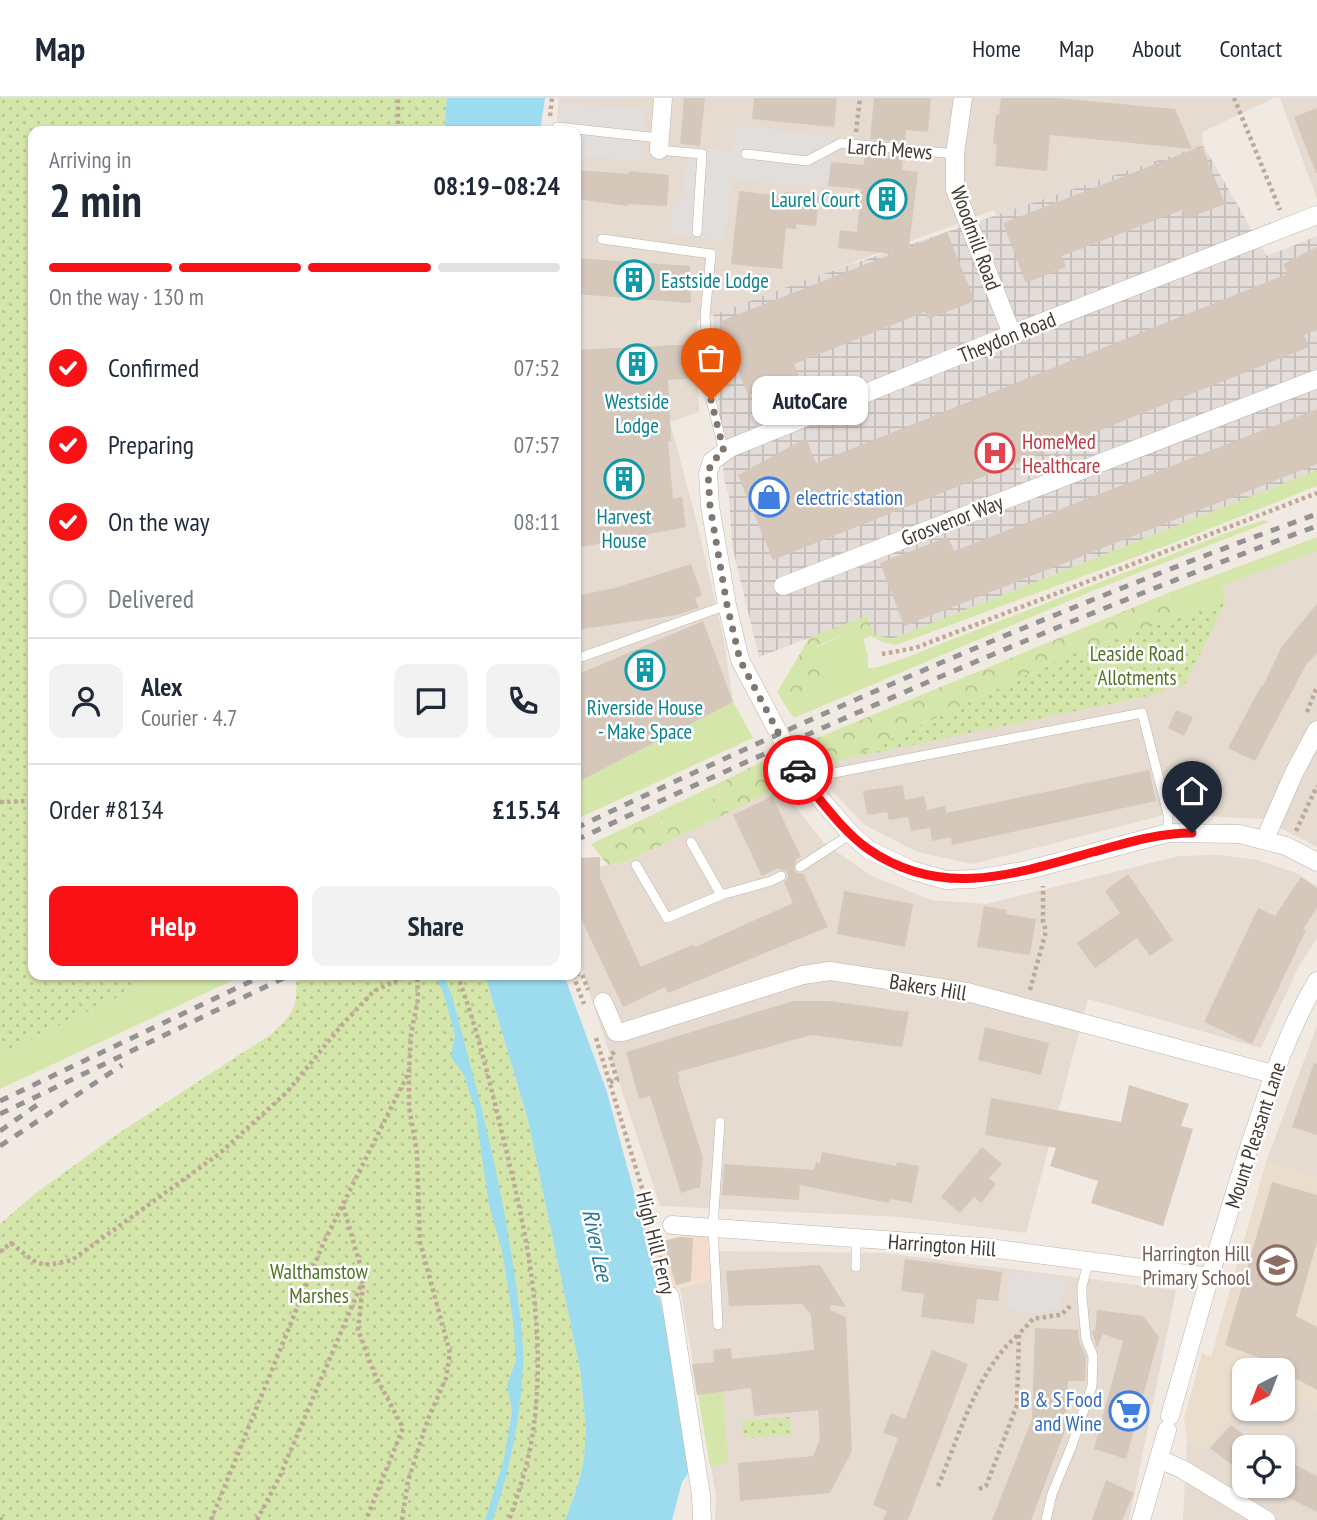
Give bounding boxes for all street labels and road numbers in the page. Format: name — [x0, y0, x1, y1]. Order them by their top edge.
street label: Larch Mews — [847, 133, 933, 165]
street label: Woodmill Road — [945, 182, 1007, 294]
street label: Theydon Road — [954, 305, 1060, 369]
street label: Grosvenor Way — [897, 488, 1007, 552]
street label: Bakers Hill — [887, 968, 969, 1006]
street label: Mount Pleasant Lane — [1219, 1058, 1291, 1212]
street label: High Hill Ferry — [630, 1189, 682, 1297]
street label: Harrington Hill — [887, 1228, 997, 1262]

